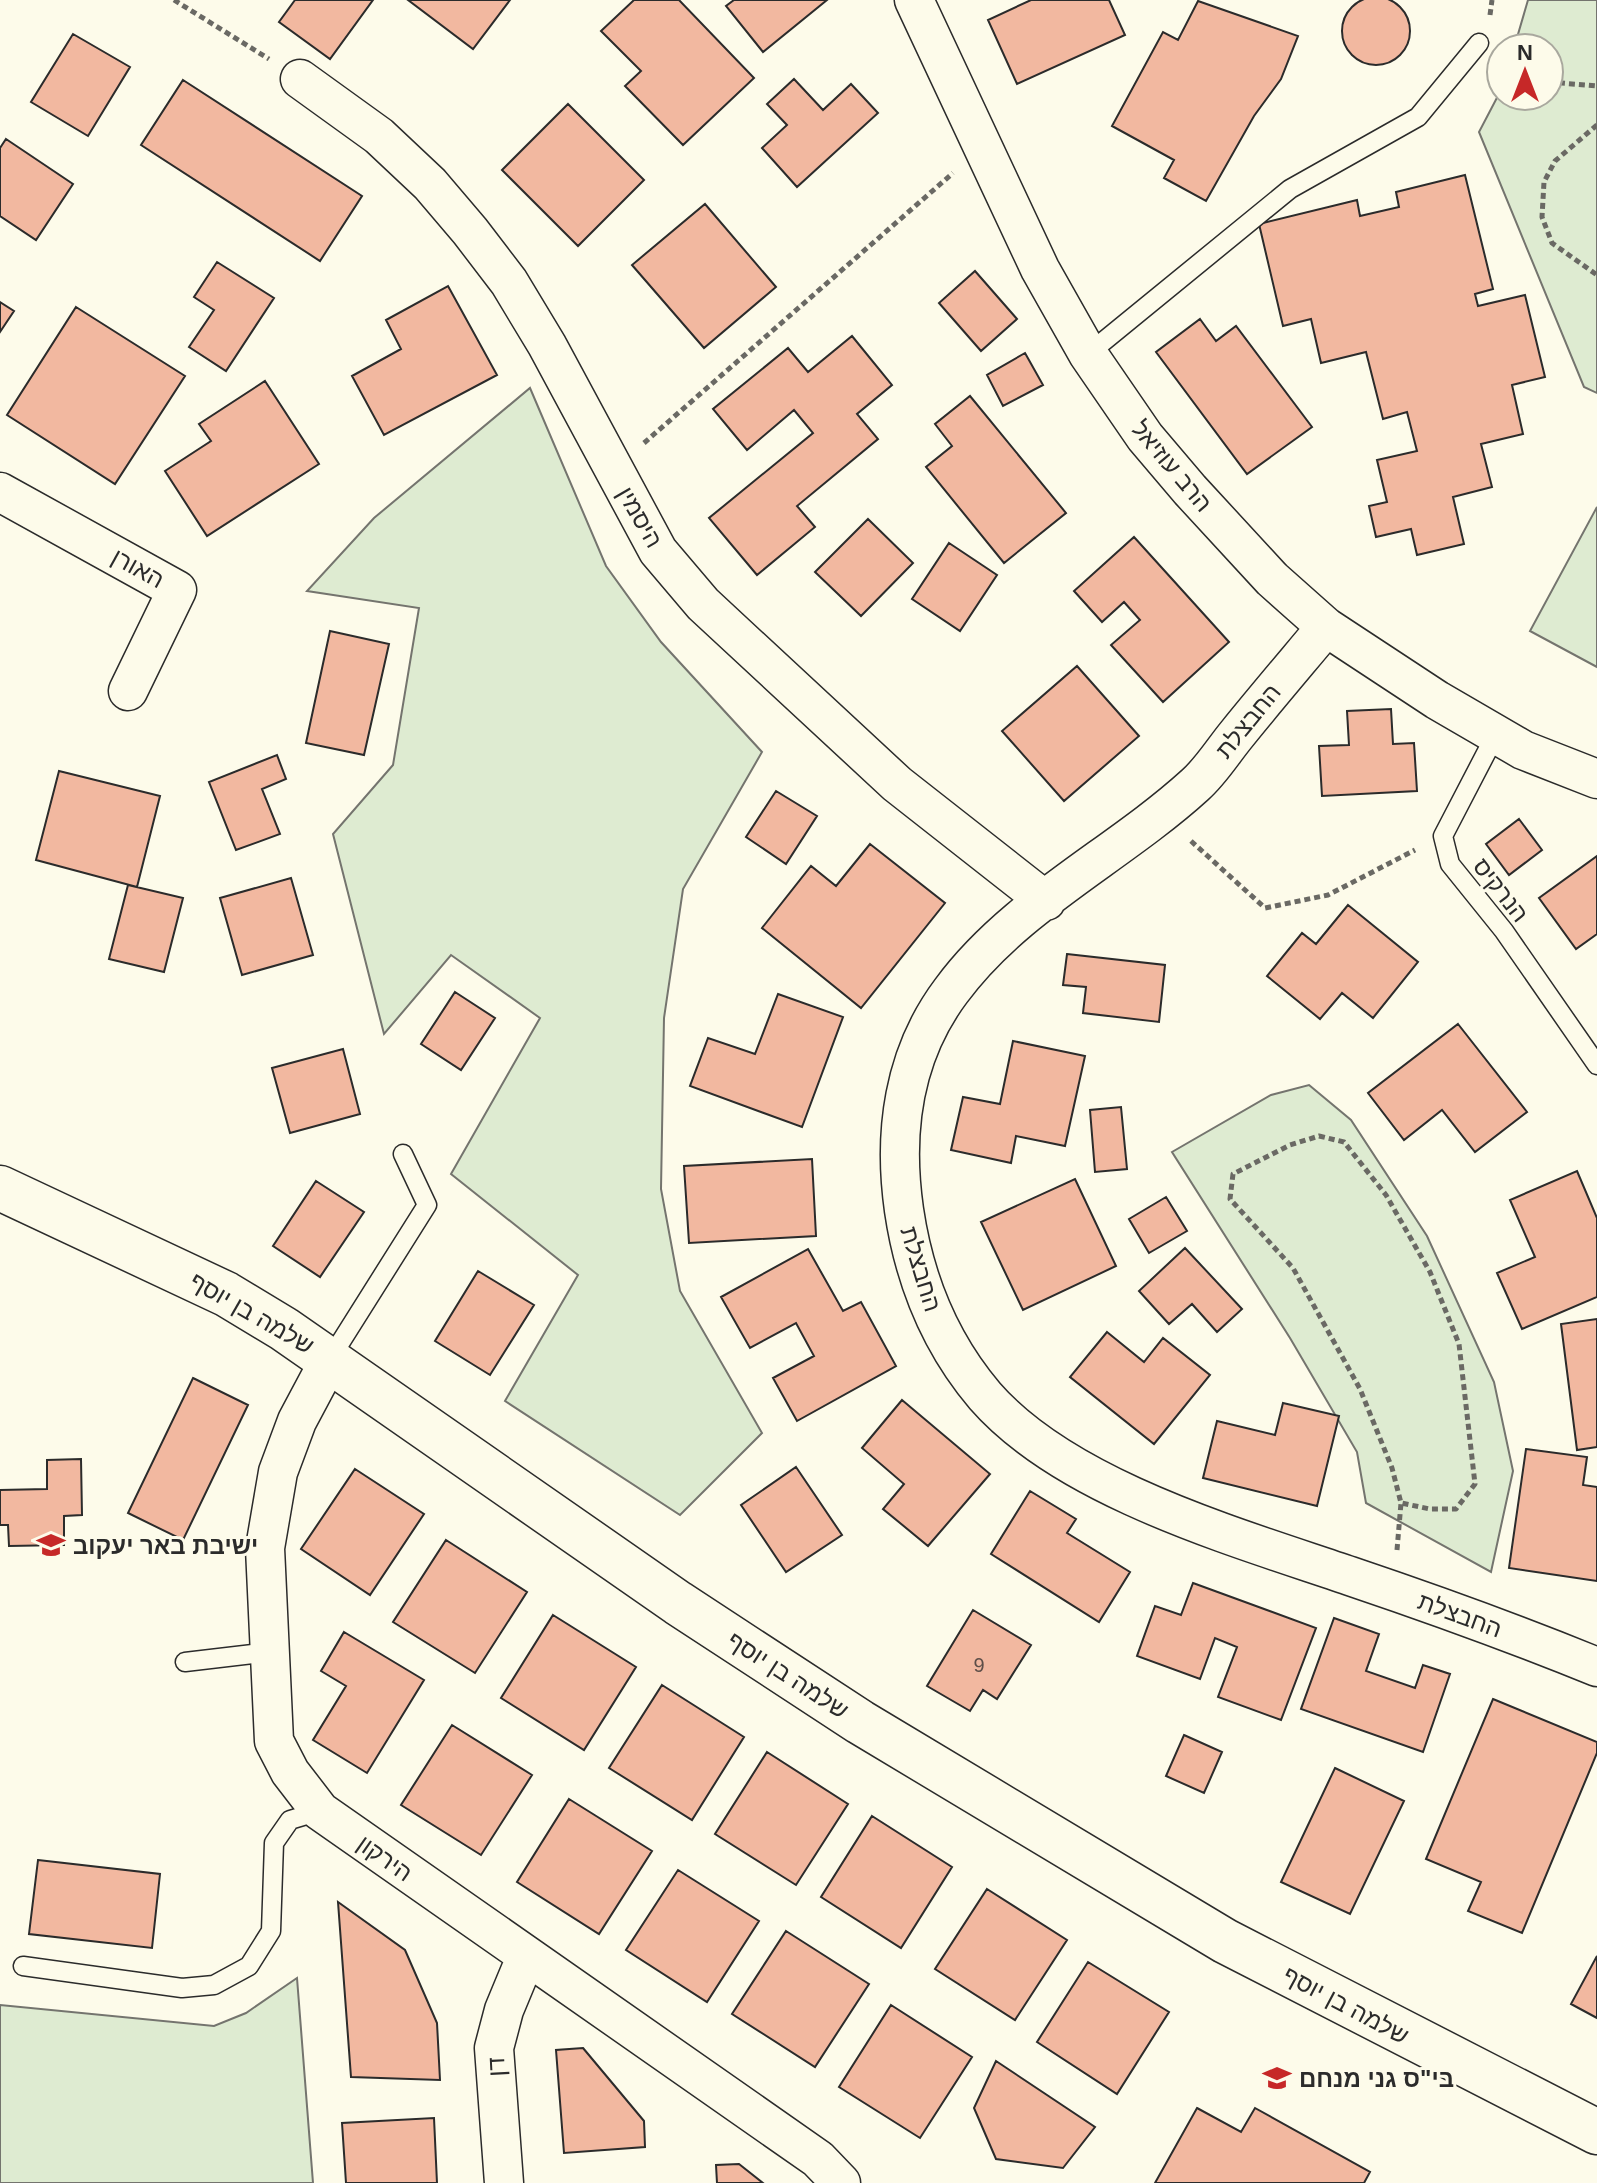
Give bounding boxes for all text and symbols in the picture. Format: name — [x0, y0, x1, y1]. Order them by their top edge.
north arrow — [1485, 32, 1565, 112]
text: N — [1517, 40, 1533, 65]
street label: הרב עוזיאל — [1126, 415, 1218, 517]
street label: היסמין — [612, 482, 668, 552]
street label: האורן — [107, 543, 169, 593]
street label: החבצלת — [1210, 679, 1286, 763]
street label: הנרקיס — [1468, 853, 1534, 927]
street label: החבצלת — [895, 1223, 947, 1315]
street label: שלמה בן יוסף — [185, 1267, 319, 1359]
school or university icon: ישיבת באר יעקוב — [36, 1530, 66, 1560]
place label: ישיבת באר יעקוב — [73, 1532, 258, 1559]
street label: החבצלת — [1414, 1587, 1506, 1643]
street label: שלמה בן יוסף — [723, 1626, 853, 1724]
house number: 9 — [973, 1654, 985, 1676]
street label: הירקון — [352, 1829, 418, 1887]
street label: שלמה בן יוסף — [1279, 1961, 1413, 2049]
street label: דן — [482, 2057, 510, 2077]
school or university icon: בי"ס גני מנחם — [1262, 2063, 1292, 2093]
place label: בי"ס גני מנחם — [1299, 2065, 1454, 2092]

